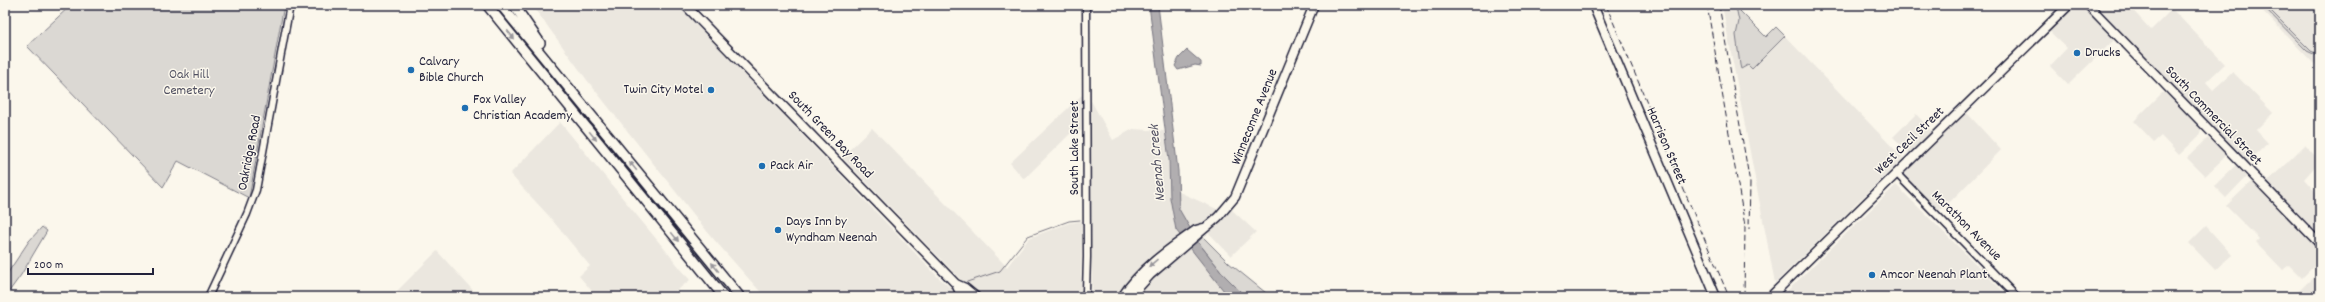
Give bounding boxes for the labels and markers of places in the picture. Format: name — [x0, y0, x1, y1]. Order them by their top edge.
place label: Drucks — [2085, 43, 2121, 63]
marker: Drucks — [2072, 48, 2082, 58]
place label: Calvary Bible Church — [419, 52, 484, 88]
marker: Calvary Bible Church — [406, 65, 416, 75]
place label: Twin City Motel — [624, 80, 704, 100]
marker: Twin City Motel — [706, 85, 716, 95]
place label: Fox Valley Christian Academy — [473, 90, 572, 126]
marker: Fox Valley Christian Academy — [460, 103, 470, 113]
place label: Pack Air — [770, 156, 814, 176]
marker: Pack Air — [757, 161, 767, 171]
place label: Days Inn by Wyndham Neenah — [786, 212, 877, 248]
marker: Days Inn by Wyndham Neenah — [773, 225, 783, 235]
place label: Amcor Neenah Plant — [1880, 265, 1987, 285]
marker: Amcor Neenah Plant — [1867, 270, 1877, 280]

